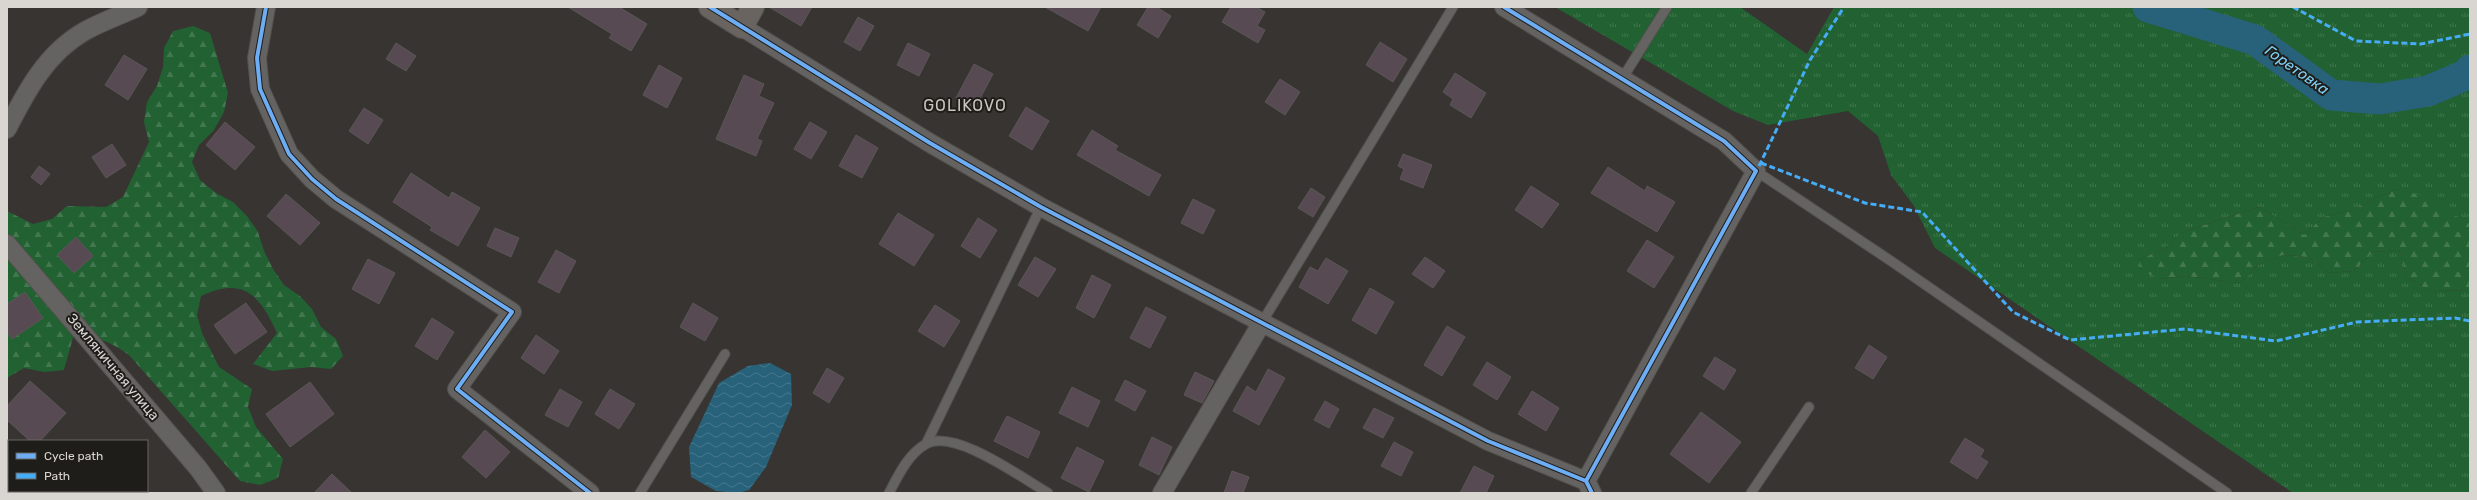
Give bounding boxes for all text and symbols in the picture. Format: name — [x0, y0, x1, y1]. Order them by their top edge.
water label: Горетовка — [2262, 42, 2332, 99]
district label: GOLIKOVO — [923, 96, 1007, 115]
street label: Земляничная улица — [63, 310, 163, 424]
legend — [8, 440, 148, 492]
text: Cycle path — [44, 449, 103, 463]
text: Path — [44, 469, 70, 483]

